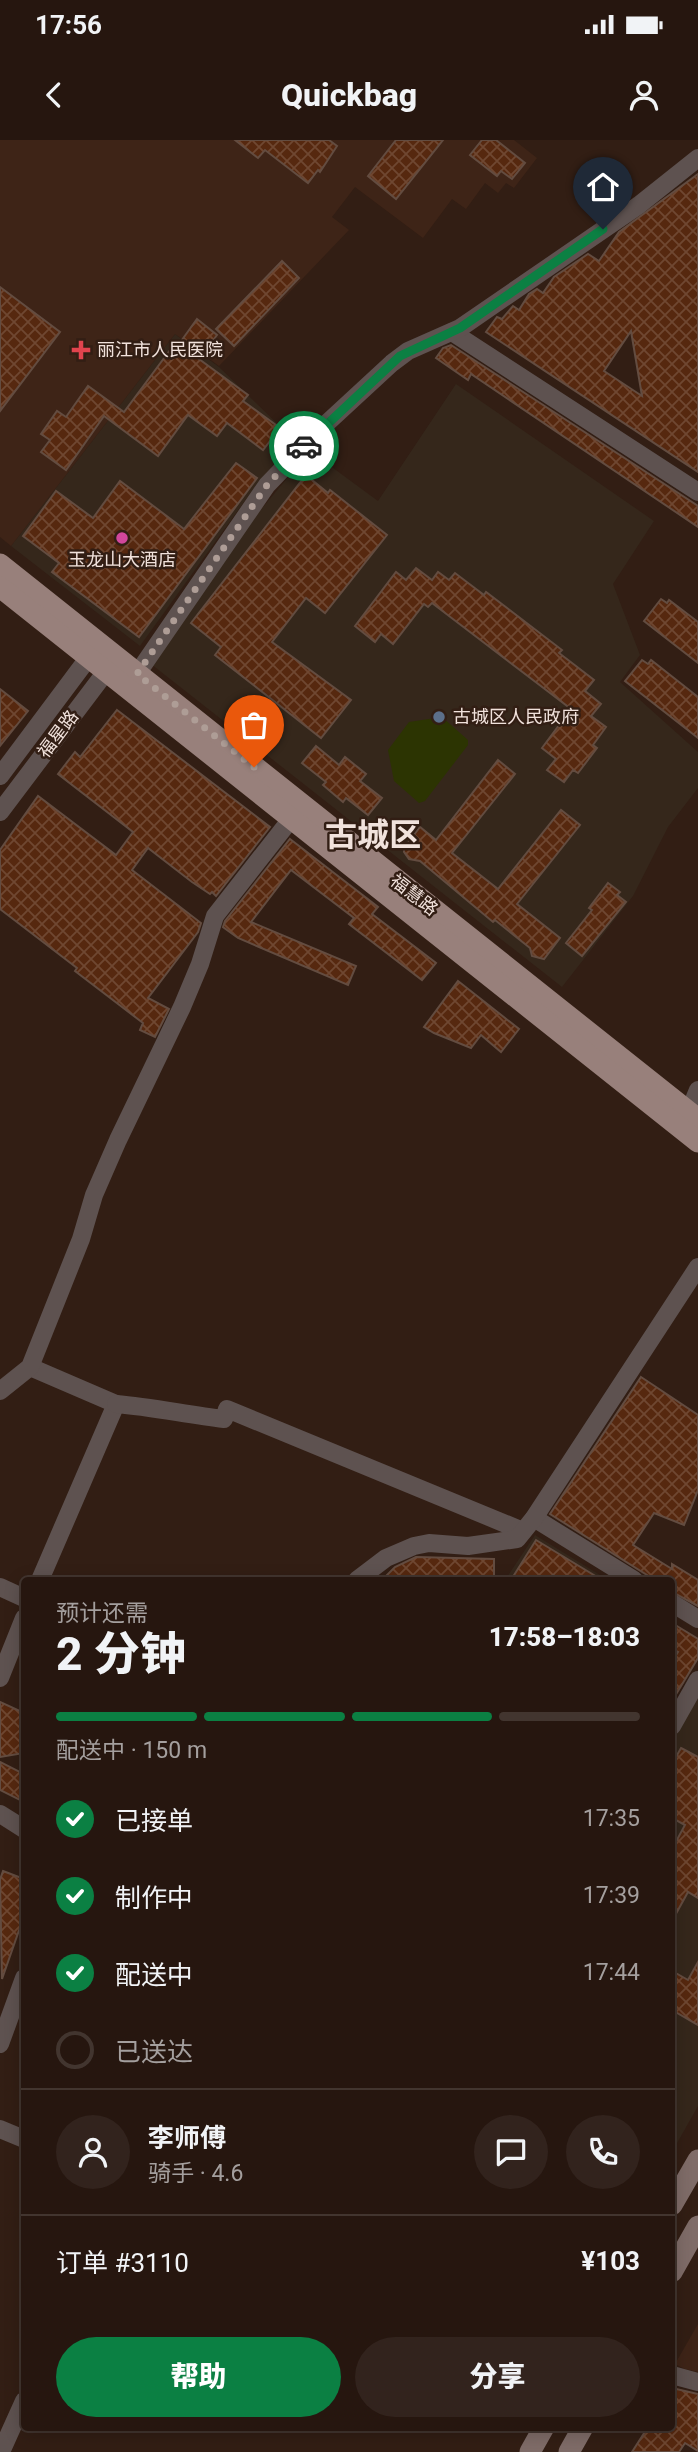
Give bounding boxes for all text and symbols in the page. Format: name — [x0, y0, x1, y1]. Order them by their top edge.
text: 17:56 — [35, 10, 102, 40]
icon: back — [35, 76, 73, 114]
text: Quickbag — [281, 76, 417, 114]
icon: person — [625, 76, 663, 114]
pin — [573, 157, 633, 229]
icon: home — [584, 168, 622, 206]
place label: 丽江市人民医院 — [97, 339, 223, 360]
marker: 丽江市人民医院 — [71, 340, 91, 360]
courier — [269, 411, 339, 481]
icon: car — [285, 427, 323, 465]
marker: 玉龙山大酒店 — [114, 530, 130, 546]
place label: 玉龙山大酒店 — [68, 549, 176, 570]
pin — [224, 695, 284, 767]
street label: 福星路 — [33, 706, 82, 762]
icon: bag — [235, 706, 273, 744]
place label: 古城区人民政府 — [453, 706, 579, 727]
marker: 古城区人民政府 — [431, 709, 447, 725]
district label: 古城区 — [325, 816, 421, 854]
street label: 福慧路 — [387, 870, 442, 920]
text: 预计还需 — [56, 1600, 148, 1627]
text: 17:58–18:03 — [489, 1622, 640, 1652]
text: 2 分钟 — [56, 1627, 186, 1681]
text: 配送中 · 150 m — [56, 1737, 207, 1764]
icon: check — [56, 1800, 94, 1838]
text: 17:35 — [583, 1805, 640, 1832]
text: 已接单 — [115, 1806, 193, 1836]
icon: check — [56, 1877, 94, 1915]
text: 17:39 — [583, 1882, 640, 1909]
text: 制作中 — [115, 1883, 193, 1913]
icon: check — [56, 1954, 94, 1992]
text: 17:44 — [583, 1959, 640, 1986]
text: 配送中 — [115, 1960, 193, 1990]
text: 已送达 — [115, 2037, 193, 2067]
button: person — [56, 2115, 130, 2189]
button: chat — [474, 2115, 548, 2189]
button: phone — [566, 2115, 640, 2189]
text: 李师傅 — [148, 2123, 226, 2153]
text: 骑手 · 4.6 — [148, 2160, 243, 2187]
text: ¥103 — [581, 2246, 640, 2276]
text: 订单 #3110 — [56, 2248, 189, 2278]
button: 帮助 — [56, 2337, 341, 2417]
button: 分享 — [355, 2337, 640, 2417]

